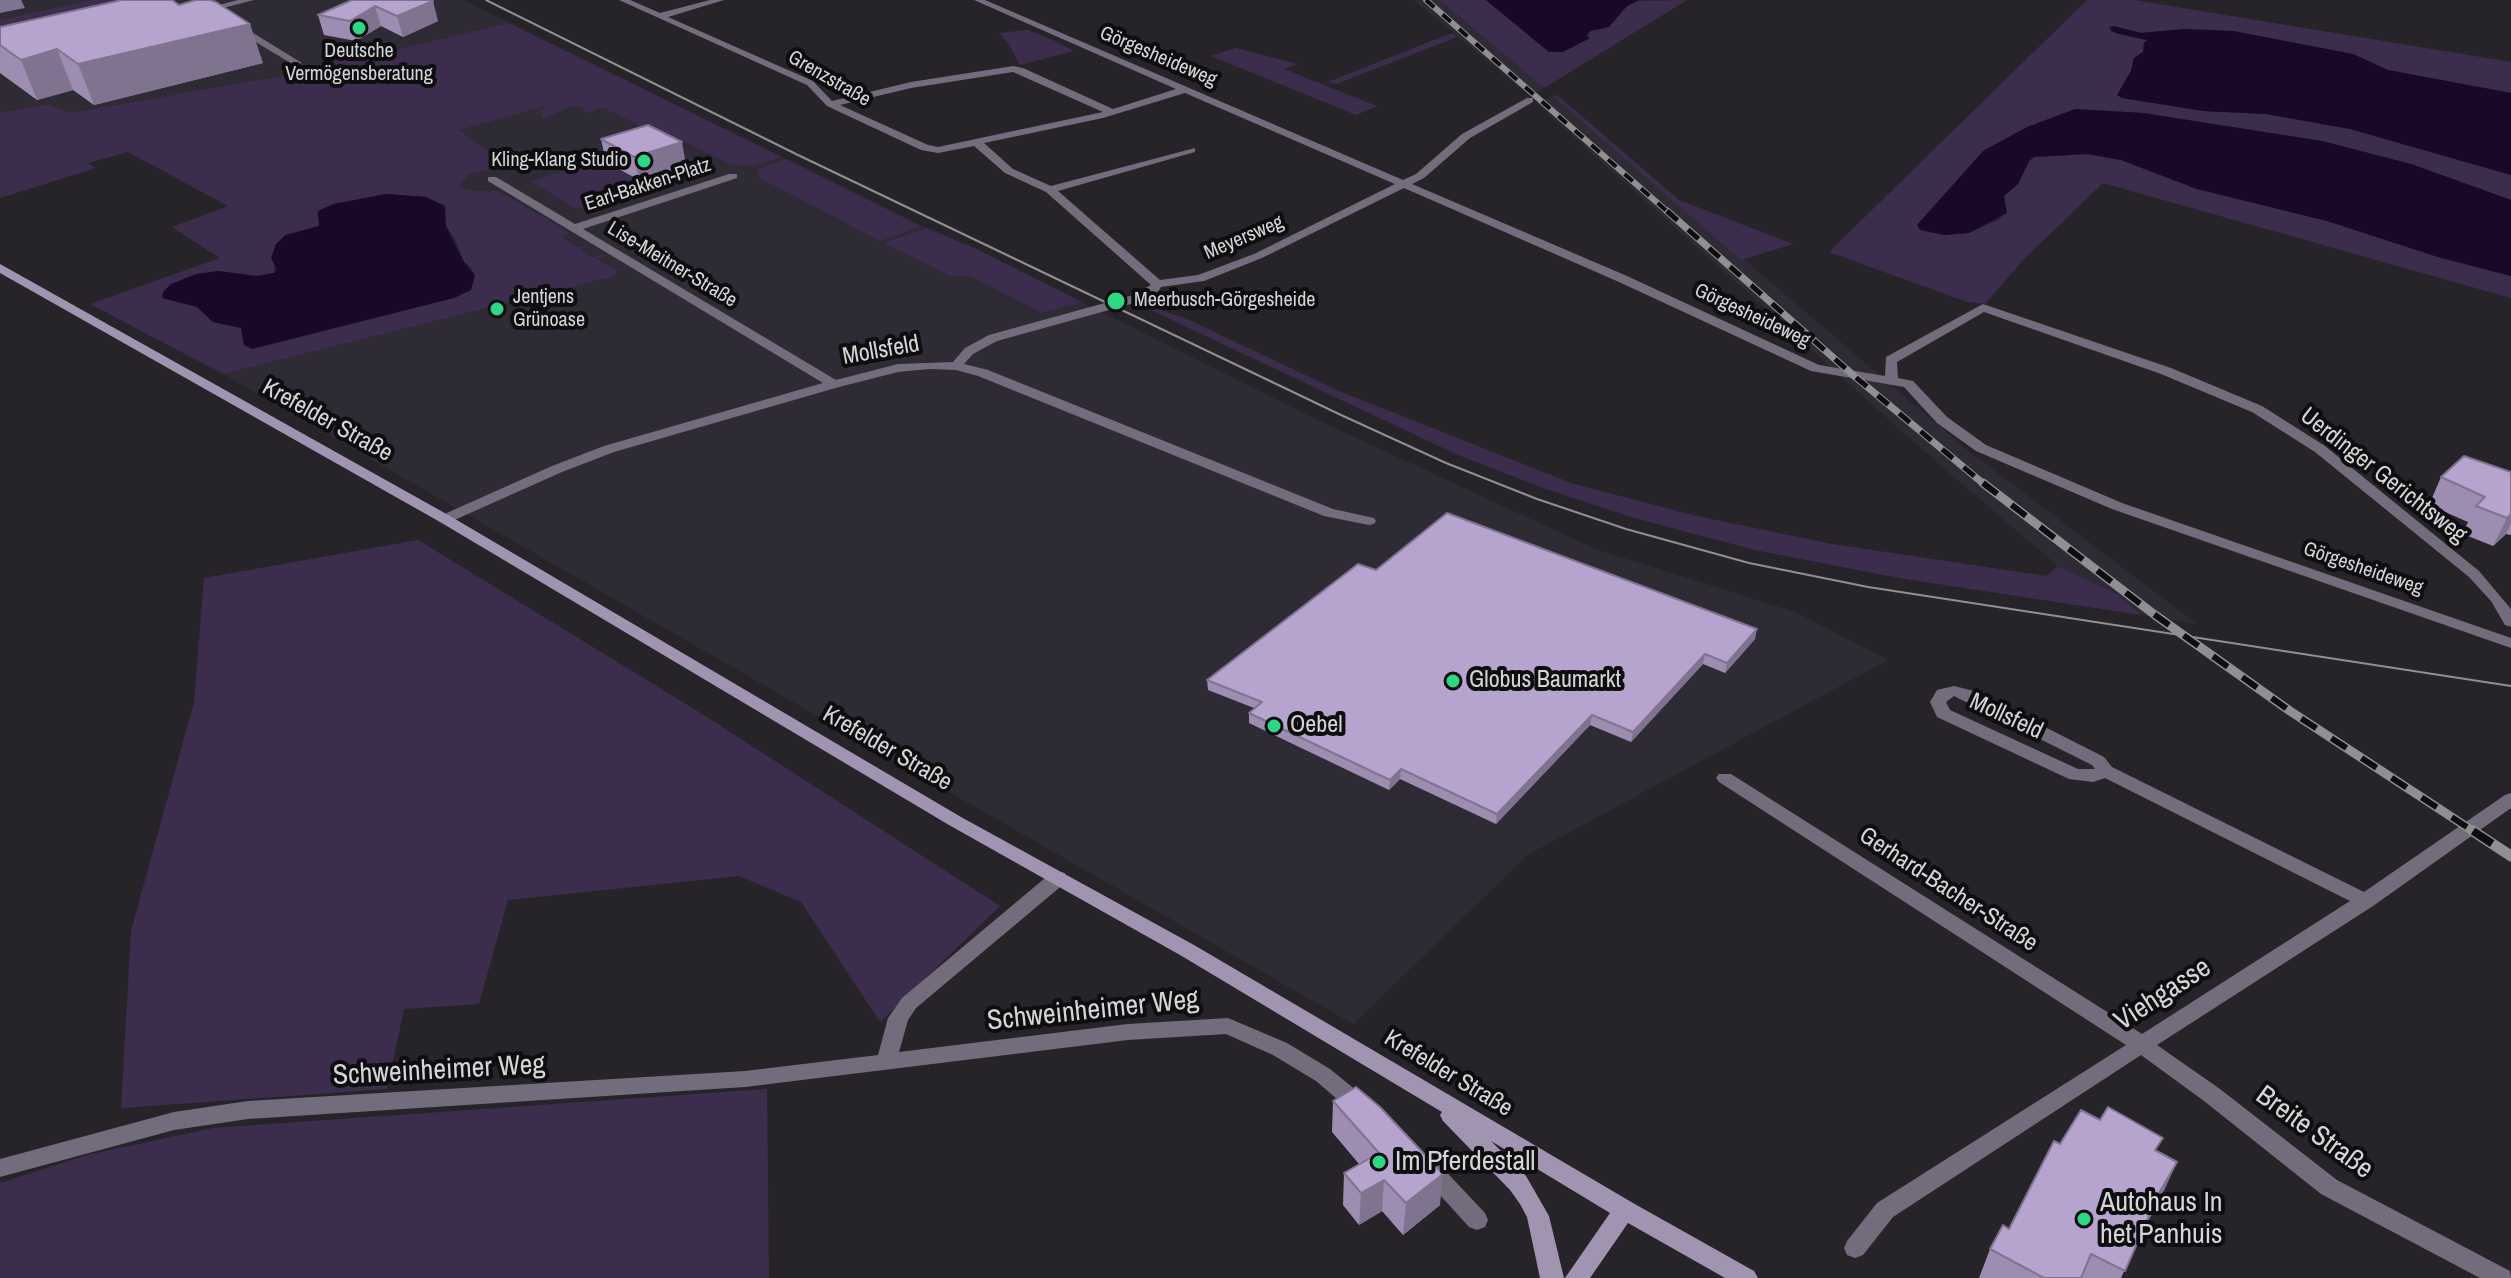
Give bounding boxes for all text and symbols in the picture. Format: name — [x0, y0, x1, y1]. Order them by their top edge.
marker: Deutsche Vermögensberatung — [350, 19, 368, 37]
street label: Görgesheideweg — [1096, 22, 1220, 92]
place label: Deutsche Vermögensberatung — [285, 40, 433, 87]
street label: Grenzstraße — [784, 46, 874, 112]
place label: Kling-Klang Studio — [491, 149, 628, 173]
marker: Kling-Klang Studio — [635, 152, 653, 170]
street label: Earl-Bakken-Platz — [582, 153, 714, 217]
street label: Meyersweg — [1201, 211, 1287, 265]
street label: Lise-Meitner-Straße — [603, 217, 741, 313]
street label: Görgesheideweg — [1690, 279, 1814, 353]
place label: Jentjens Grünoase — [513, 286, 585, 333]
place label: Meerbusch-Görgesheide — [1134, 289, 1315, 313]
marker: Meerbusch-Görgesheide — [1105, 290, 1127, 312]
marker: Jentjens Grünoase — [488, 300, 506, 318]
street label: Mollsfeld — [840, 330, 922, 372]
street label: Krefelder Straße — [257, 373, 397, 469]
street label: Uerdinger Gerichtsweg — [2294, 402, 2472, 550]
street label: Görgesheideweg — [2300, 537, 2426, 601]
place label: Globus Baumarkt — [1469, 667, 1621, 695]
marker: Globus Baumarkt — [1444, 672, 1462, 690]
street label: Mollsfeld — [1965, 688, 2047, 746]
street label: Krefelder Straße — [817, 700, 957, 798]
place label: Oebel — [1290, 712, 1343, 740]
marker: Oebel — [1265, 717, 1283, 735]
street label: Gerhard-Bacher-Straße — [1853, 822, 2043, 958]
street label: Viehgasse — [2109, 951, 2217, 1039]
street label: Schweinheimer Weg — [985, 983, 1201, 1039]
street label: Krefelder Straße — [1379, 1024, 1517, 1124]
street label: Schweinheimer Weg — [332, 1049, 546, 1093]
street label: Breite Straße — [2249, 1079, 2379, 1187]
place label: Im Pferdestall — [1395, 1145, 1535, 1179]
marker: Im Pferdestall — [1370, 1153, 1388, 1171]
place label: Autohaus In het Panhuis — [2100, 1186, 2223, 1252]
marker: Autohaus In het Panhuis — [2075, 1210, 2093, 1228]

